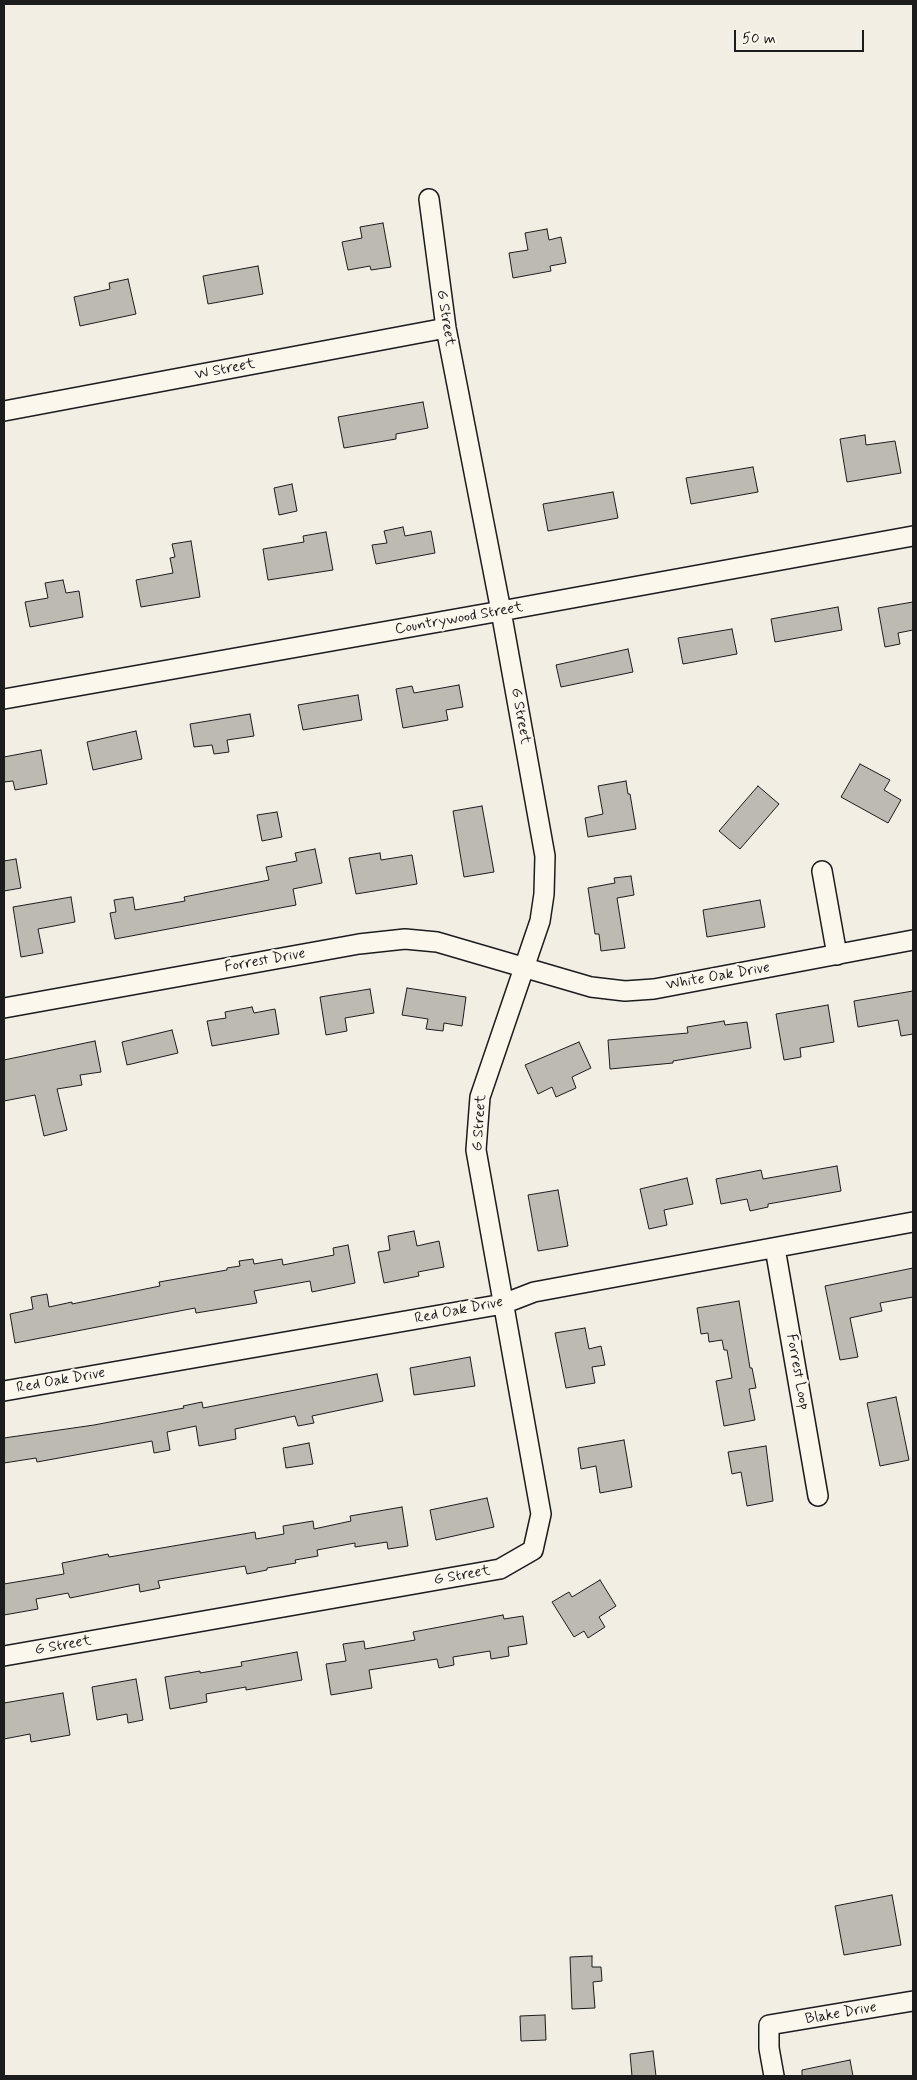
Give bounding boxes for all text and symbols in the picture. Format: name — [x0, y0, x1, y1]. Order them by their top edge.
scale bar — [737, 20, 867, 52]
text: 50 m — [742, 29, 776, 49]
street label: G Street — [432, 288, 458, 348]
street label: W Street — [194, 355, 256, 385]
street label: Countrywood Street — [394, 599, 524, 639]
street label: G Street — [506, 686, 534, 746]
street label: Forrest Drive — [223, 945, 307, 977]
street label: White Oak Drive — [665, 959, 771, 995]
street label: G Street — [469, 1094, 491, 1152]
street label: Red Oak Drive — [413, 1294, 505, 1328]
street label: Forrest Loop — [781, 1333, 813, 1411]
street label: Red Oak Drive — [15, 1364, 107, 1398]
street label: G Street — [432, 1562, 492, 1590]
street label: G Street — [33, 1632, 93, 1660]
street label: Blake Drive — [804, 1999, 878, 2029]

